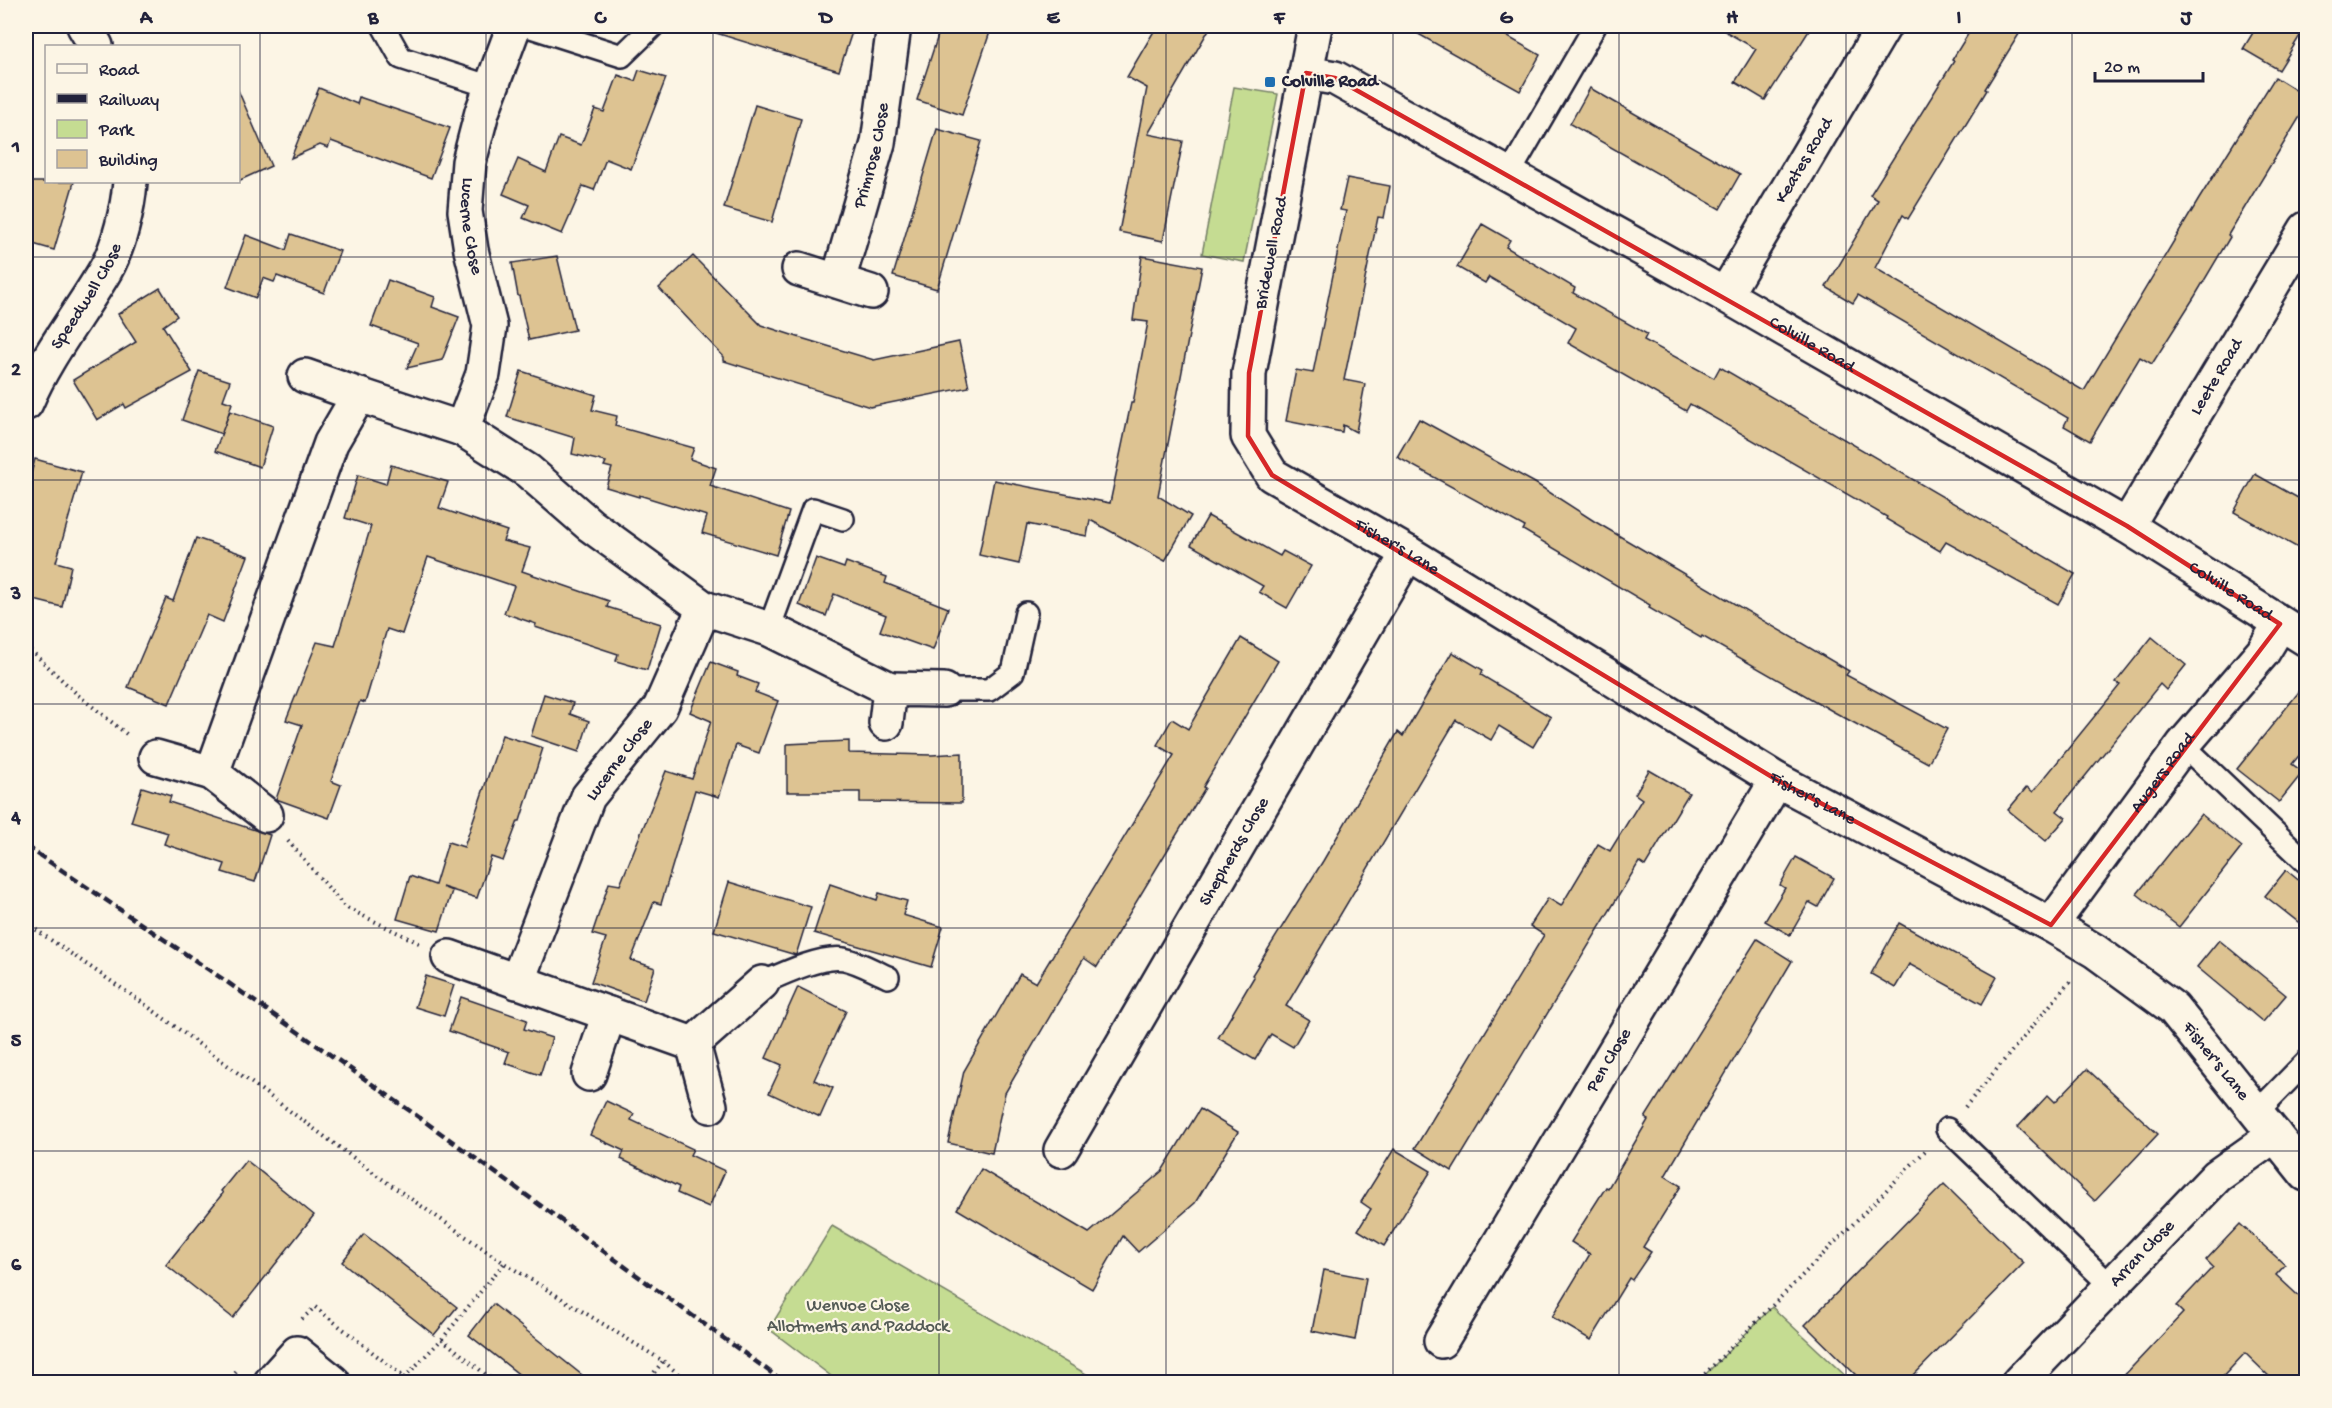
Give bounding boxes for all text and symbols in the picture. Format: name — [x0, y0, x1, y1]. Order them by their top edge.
text: A — [139, 8, 154, 31]
text: B — [367, 8, 379, 31]
text: C — [594, 8, 608, 31]
text: D — [817, 8, 833, 31]
text: E — [1047, 8, 1061, 31]
text: F — [1273, 8, 1286, 31]
text: G — [1500, 8, 1514, 31]
text: H — [1726, 8, 1738, 31]
text: I — [1957, 8, 1962, 31]
text: J — [2180, 8, 2193, 31]
legend — [45, 45, 240, 183]
scale bar — [2095, 45, 2203, 83]
text: 20 m — [2104, 58, 2140, 79]
text: Road — [99, 61, 140, 82]
place label: Colville Road — [1281, 72, 1380, 93]
marker: Colville Road — [1263, 75, 1277, 89]
text: Railway — [99, 91, 159, 112]
street label: Primrose Close — [849, 101, 894, 212]
street label: Keates Road — [1771, 113, 1839, 207]
text: Park — [98, 121, 135, 142]
text: 1 — [11, 137, 20, 160]
text: Building — [98, 151, 158, 172]
street label: Lucerne Close — [454, 177, 487, 277]
street label: Bridewell Road — [1251, 194, 1293, 312]
street label: Speedwell Close — [47, 240, 127, 353]
street label: Colville Road — [1765, 312, 1860, 379]
street label: Leete Road — [2186, 334, 2249, 419]
text: 2 — [11, 360, 21, 383]
street label: Fisher's Lane — [1350, 513, 1444, 581]
street label: Colville Road — [2185, 557, 2278, 627]
text: 3 — [10, 584, 21, 607]
street label: Lucerne Close — [582, 714, 658, 805]
street label: Augers Road — [2126, 727, 2201, 817]
street label: Fisher's Lane — [1764, 767, 1860, 831]
street label: Shepherds Close — [1195, 793, 1274, 910]
text: 4 — [10, 808, 21, 831]
street label: Fisher's Lane — [2177, 1017, 2254, 1105]
street label: Pen Close — [1581, 1024, 1637, 1097]
text: 5 — [11, 1031, 22, 1054]
street label: Arran Close — [2105, 1215, 2180, 1292]
text: 6 — [11, 1255, 22, 1278]
park label: Wenvoe Close Allotments and Paddock — [767, 1296, 951, 1338]

